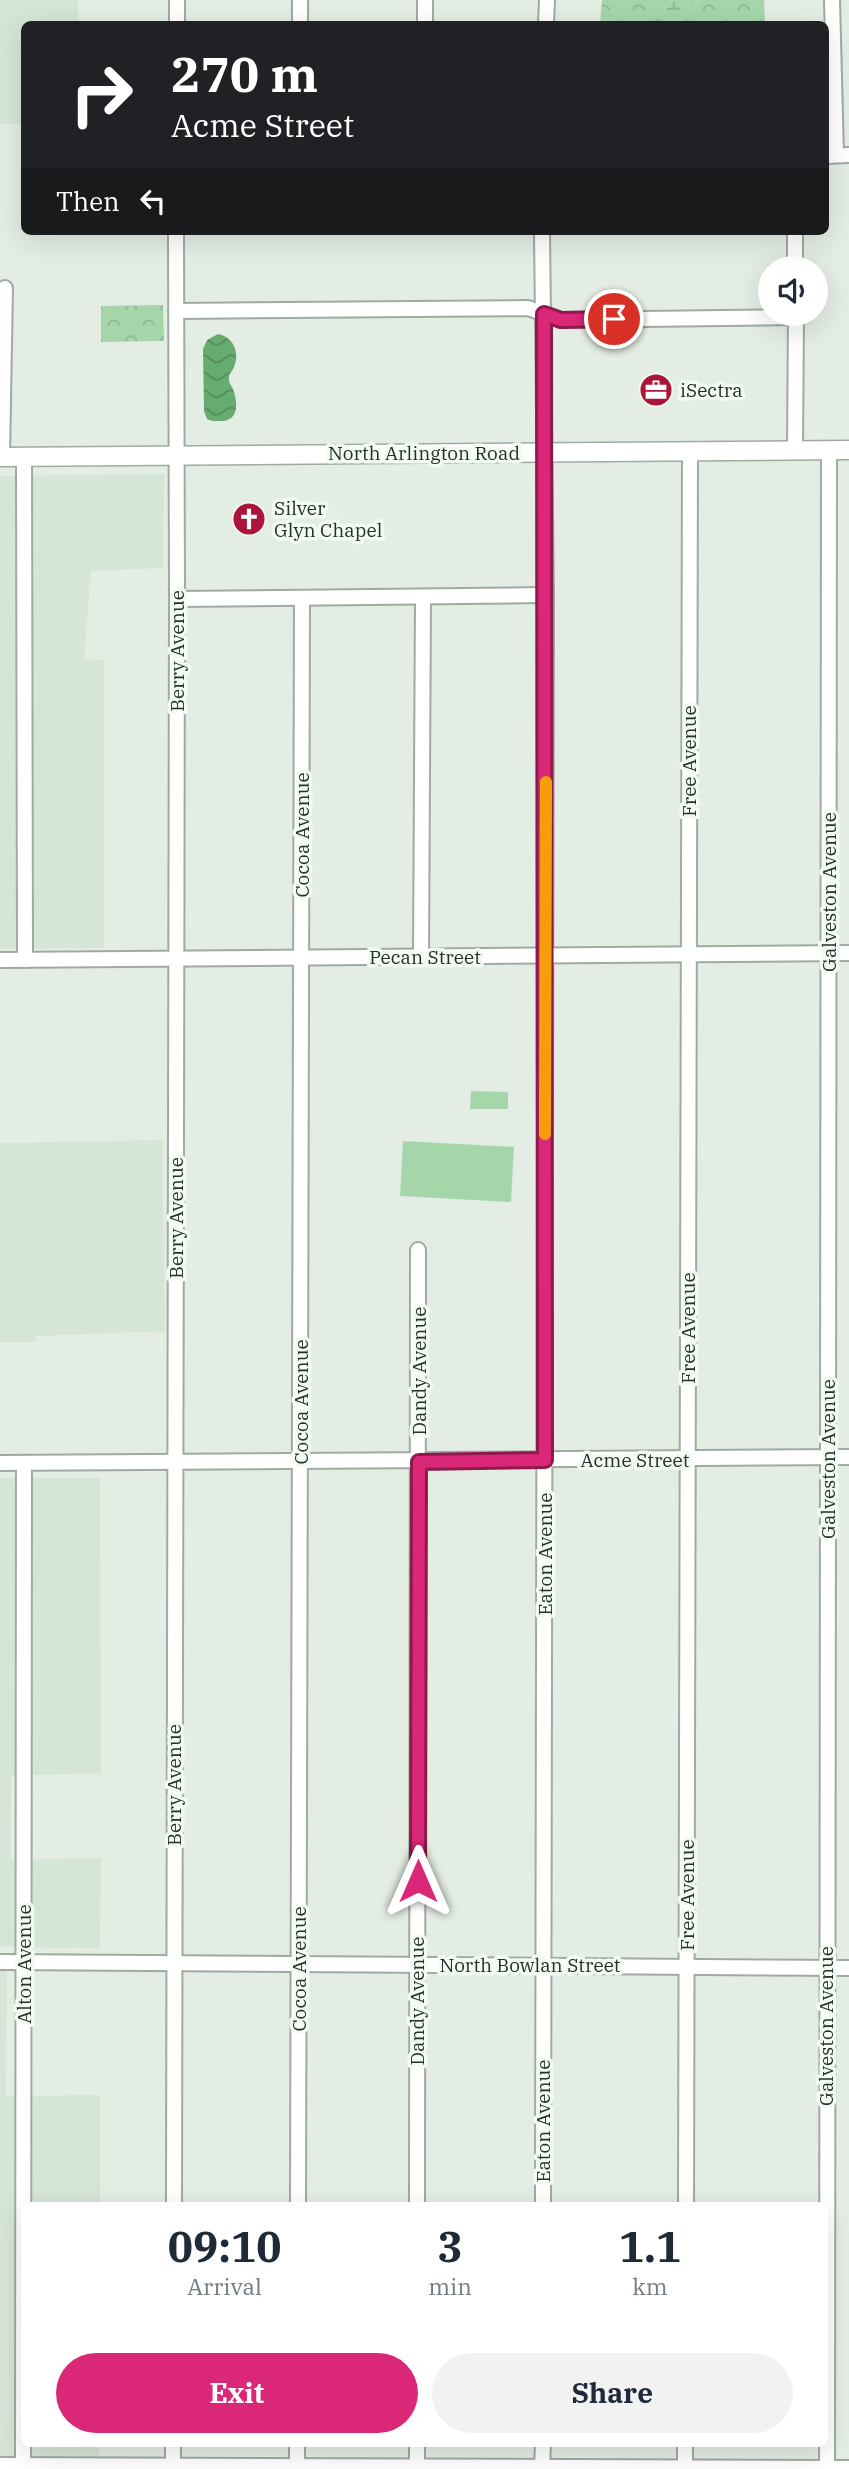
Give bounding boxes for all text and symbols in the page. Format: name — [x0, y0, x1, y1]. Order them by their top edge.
text: 270 m — [171, 42, 318, 105]
icon: right — [56, 49, 147, 140]
text: Acme Street — [171, 104, 354, 146]
icon: left — [134, 182, 172, 220]
text: Then — [56, 184, 120, 218]
map controls — [758, 256, 828, 326]
button: sound — [758, 256, 828, 326]
pin — [584, 289, 644, 349]
icon: arrive — [595, 300, 633, 338]
office icon: iSectra — [637, 371, 675, 409]
place label: iSectra — [680, 378, 743, 402]
street label: North Arlington Road — [328, 441, 520, 465]
place label: Silver Glyn Chapel — [274, 496, 383, 542]
church icon: Silver Glyn Chapel — [230, 500, 268, 538]
street label: Berry Avenue — [165, 590, 189, 712]
street label: Free Avenue — [677, 705, 701, 817]
street label: Cocoa Avenue — [290, 772, 314, 898]
street label: Galveston Avenue — [817, 812, 841, 972]
street label: Pecan Street — [369, 945, 481, 969]
street label: Berry Avenue — [164, 1157, 188, 1279]
street label: Free Avenue — [676, 1272, 700, 1384]
street label: Dandy Avenue — [407, 1307, 431, 1435]
street label: Cocoa Avenue — [289, 1339, 313, 1465]
street label: Galveston Avenue — [816, 1379, 840, 1539]
street label: Acme Street — [581, 1448, 690, 1472]
street label: Eaton Avenue — [533, 1492, 557, 1616]
street label: Berry Avenue — [162, 1724, 186, 1846]
street label: Free Avenue — [675, 1839, 699, 1951]
position arrow — [381, 1844, 455, 1918]
street label: Alton Avenue — [12, 1904, 36, 2024]
street label: Cocoa Avenue — [287, 1906, 311, 2032]
street label: Dandy Avenue — [405, 1937, 429, 2065]
street label: Galveston Avenue — [814, 1946, 838, 2106]
street label: North Bowlan Street — [439, 1953, 621, 1977]
street label: Eaton Avenue — [531, 2059, 555, 2183]
text: 09:10 — [168, 2219, 281, 2274]
text: 3 — [438, 2219, 463, 2274]
text: 1.1 — [619, 2219, 681, 2274]
text: Arrival — [187, 2271, 262, 2301]
text: min — [428, 2271, 472, 2301]
text: km — [632, 2271, 668, 2301]
button: Exit — [56, 2353, 418, 2433]
button: Share — [432, 2353, 793, 2433]

